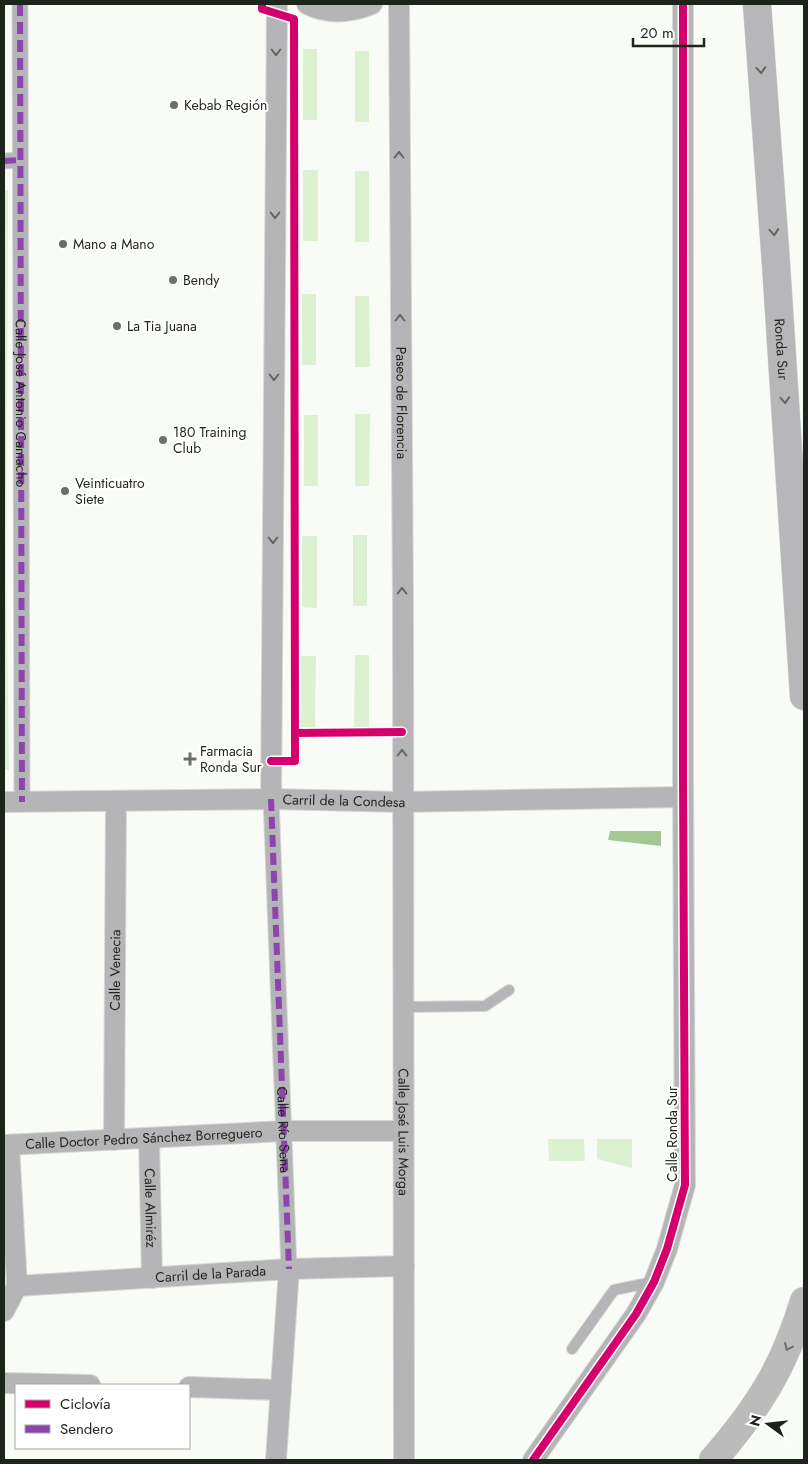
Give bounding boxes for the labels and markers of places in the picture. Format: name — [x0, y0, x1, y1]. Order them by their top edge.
place label: Kebab Región — [184, 95, 267, 115]
marker: Kebab Región — [168, 99, 180, 111]
place label: Mano a Mano — [73, 234, 155, 254]
marker: Mano a Mano — [57, 238, 69, 250]
place label: Bendy — [183, 270, 220, 290]
marker: Bendy — [167, 274, 179, 286]
place label: La Tia Juana — [127, 316, 197, 336]
marker: La Tia Juana — [111, 320, 123, 332]
place label: 180 Training Club — [173, 422, 246, 458]
marker: 180 Training Club — [157, 434, 169, 446]
place label: Veinticuatro Siete — [75, 473, 145, 509]
marker: Veinticuatro Siete — [59, 485, 71, 497]
place label: Farmacia Ronda Sur — [200, 741, 262, 777]
marker: Farmacia Ronda Sur — [184, 753, 196, 765]

